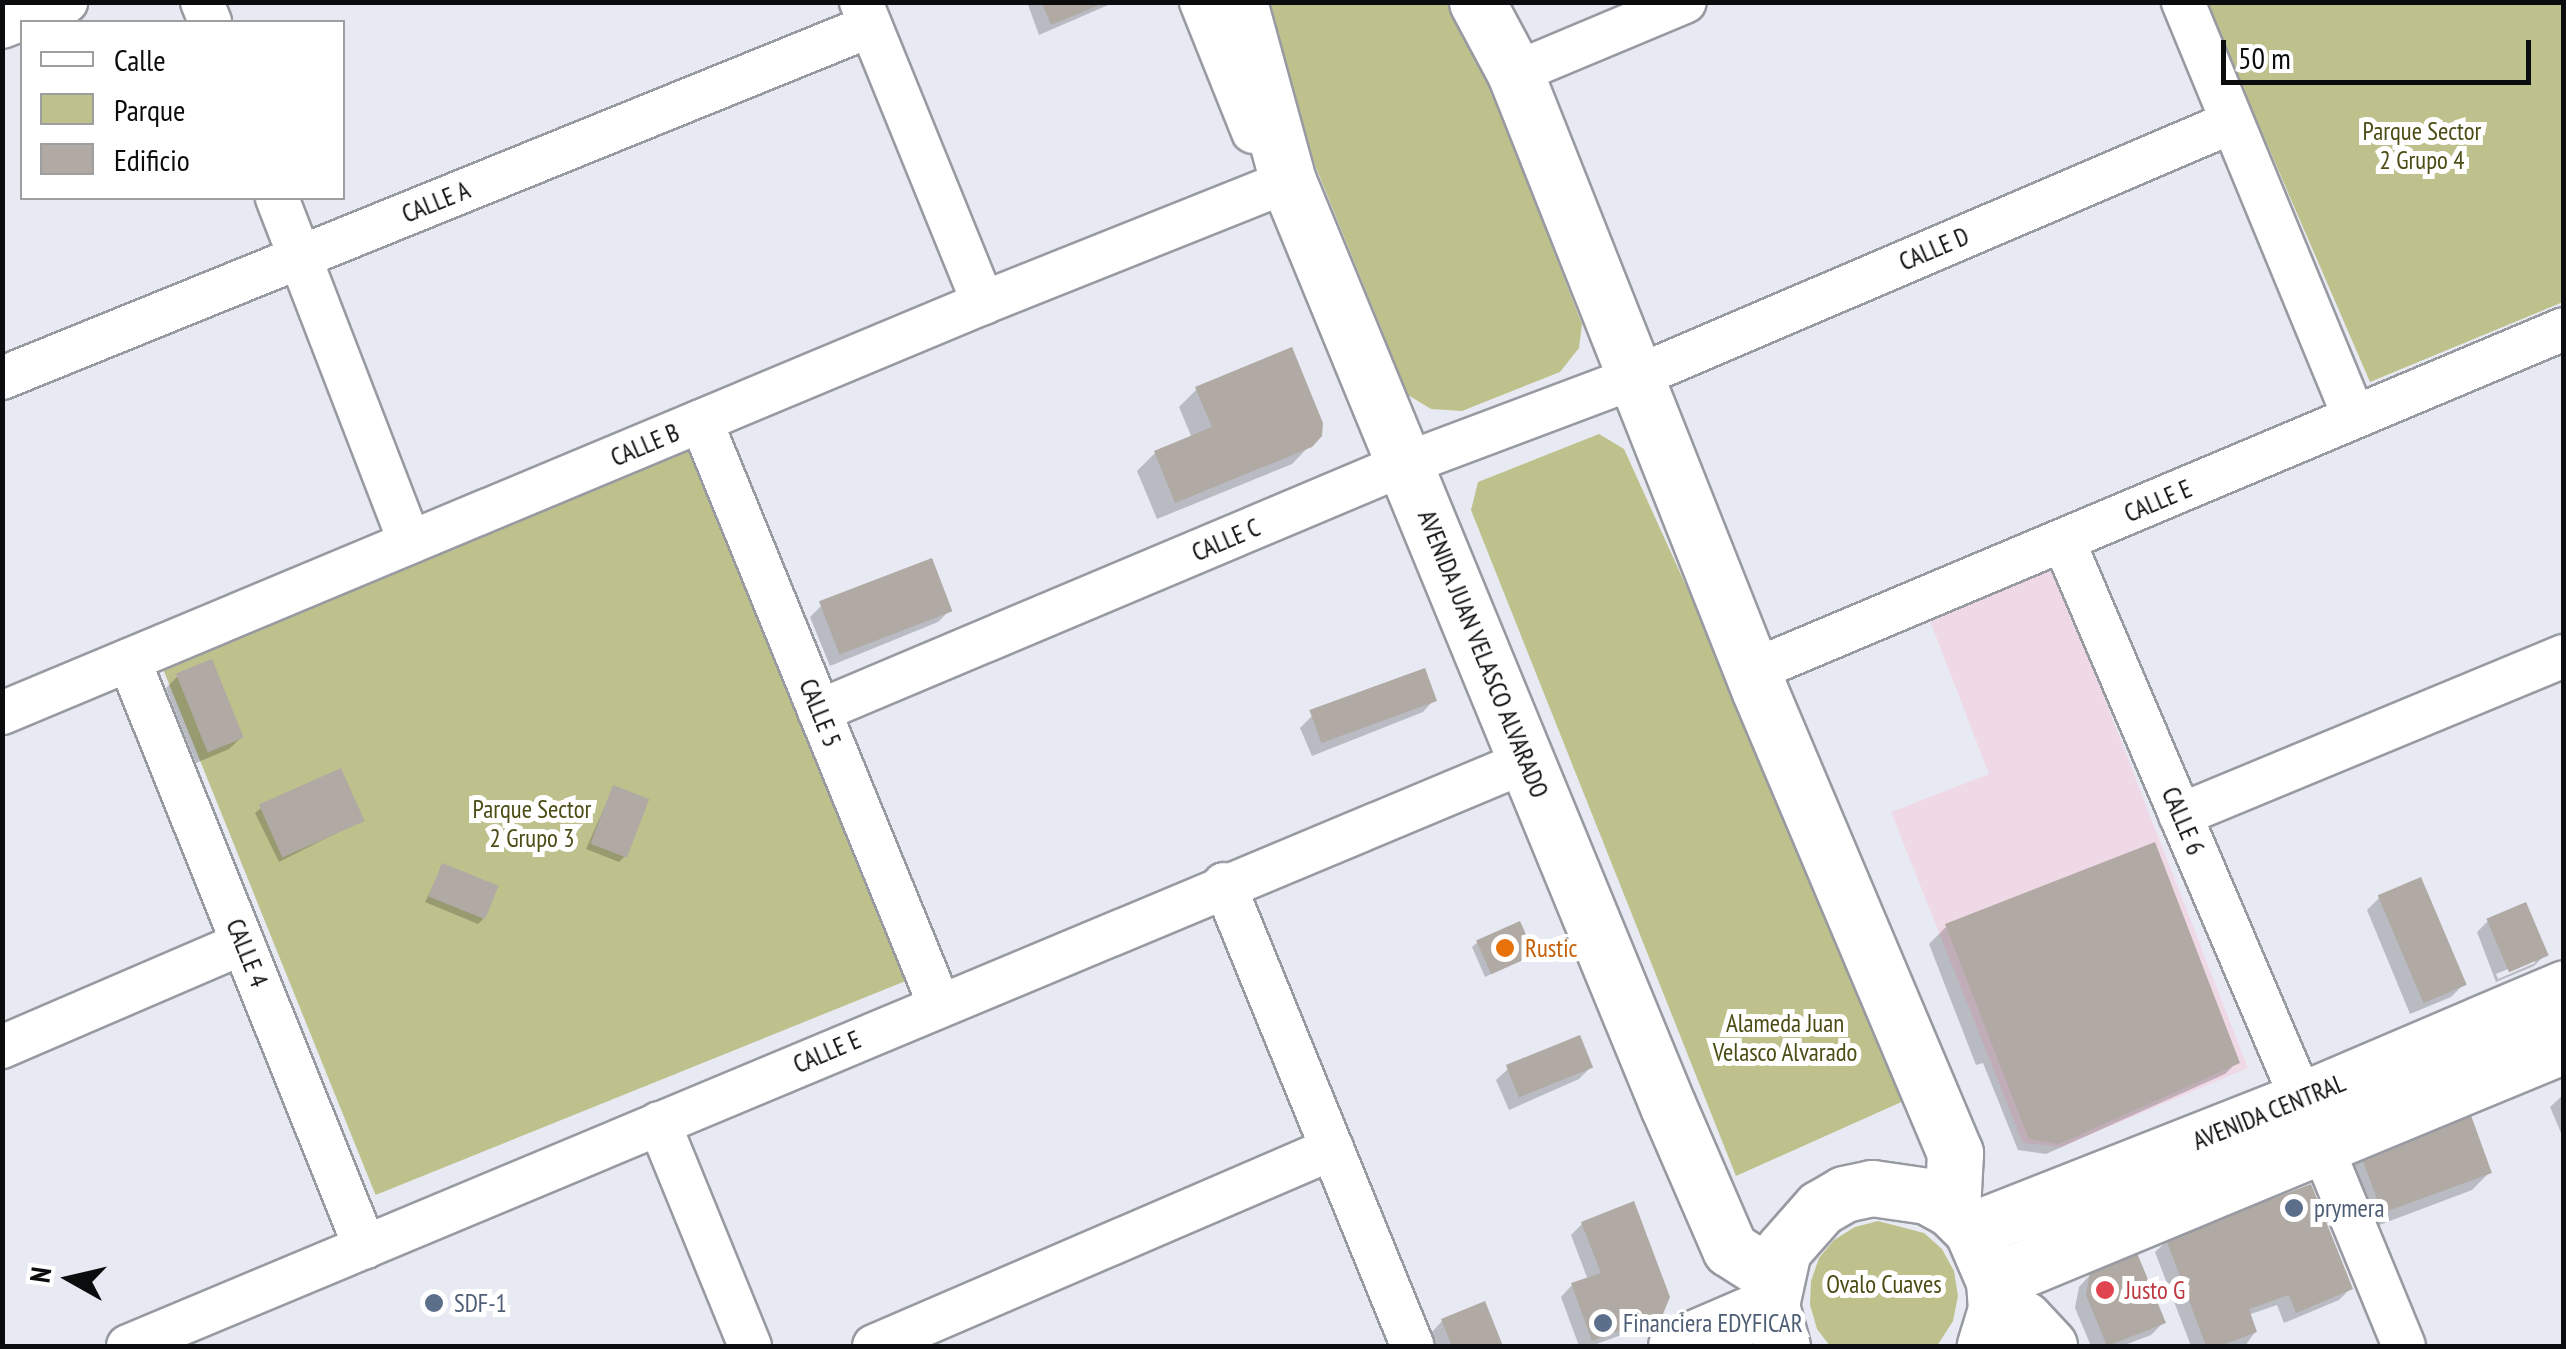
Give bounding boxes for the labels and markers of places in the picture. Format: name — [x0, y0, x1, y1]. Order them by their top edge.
place label: Rustic — [1525, 933, 1577, 963]
marker: Rustic — [1494, 937, 1516, 959]
place label: prymera — [2314, 1193, 2385, 1223]
marker: prymera — [2283, 1197, 2305, 1219]
place label: Justo G — [2125, 1275, 2185, 1305]
marker: Justo G — [2094, 1279, 2116, 1301]
place label: SDF-1 — [454, 1288, 507, 1318]
marker: SDF-1 — [423, 1292, 445, 1314]
place label: Financiera EDYFICAR — [1623, 1308, 1803, 1338]
marker: Financiera EDYFICAR — [1592, 1312, 1614, 1334]

